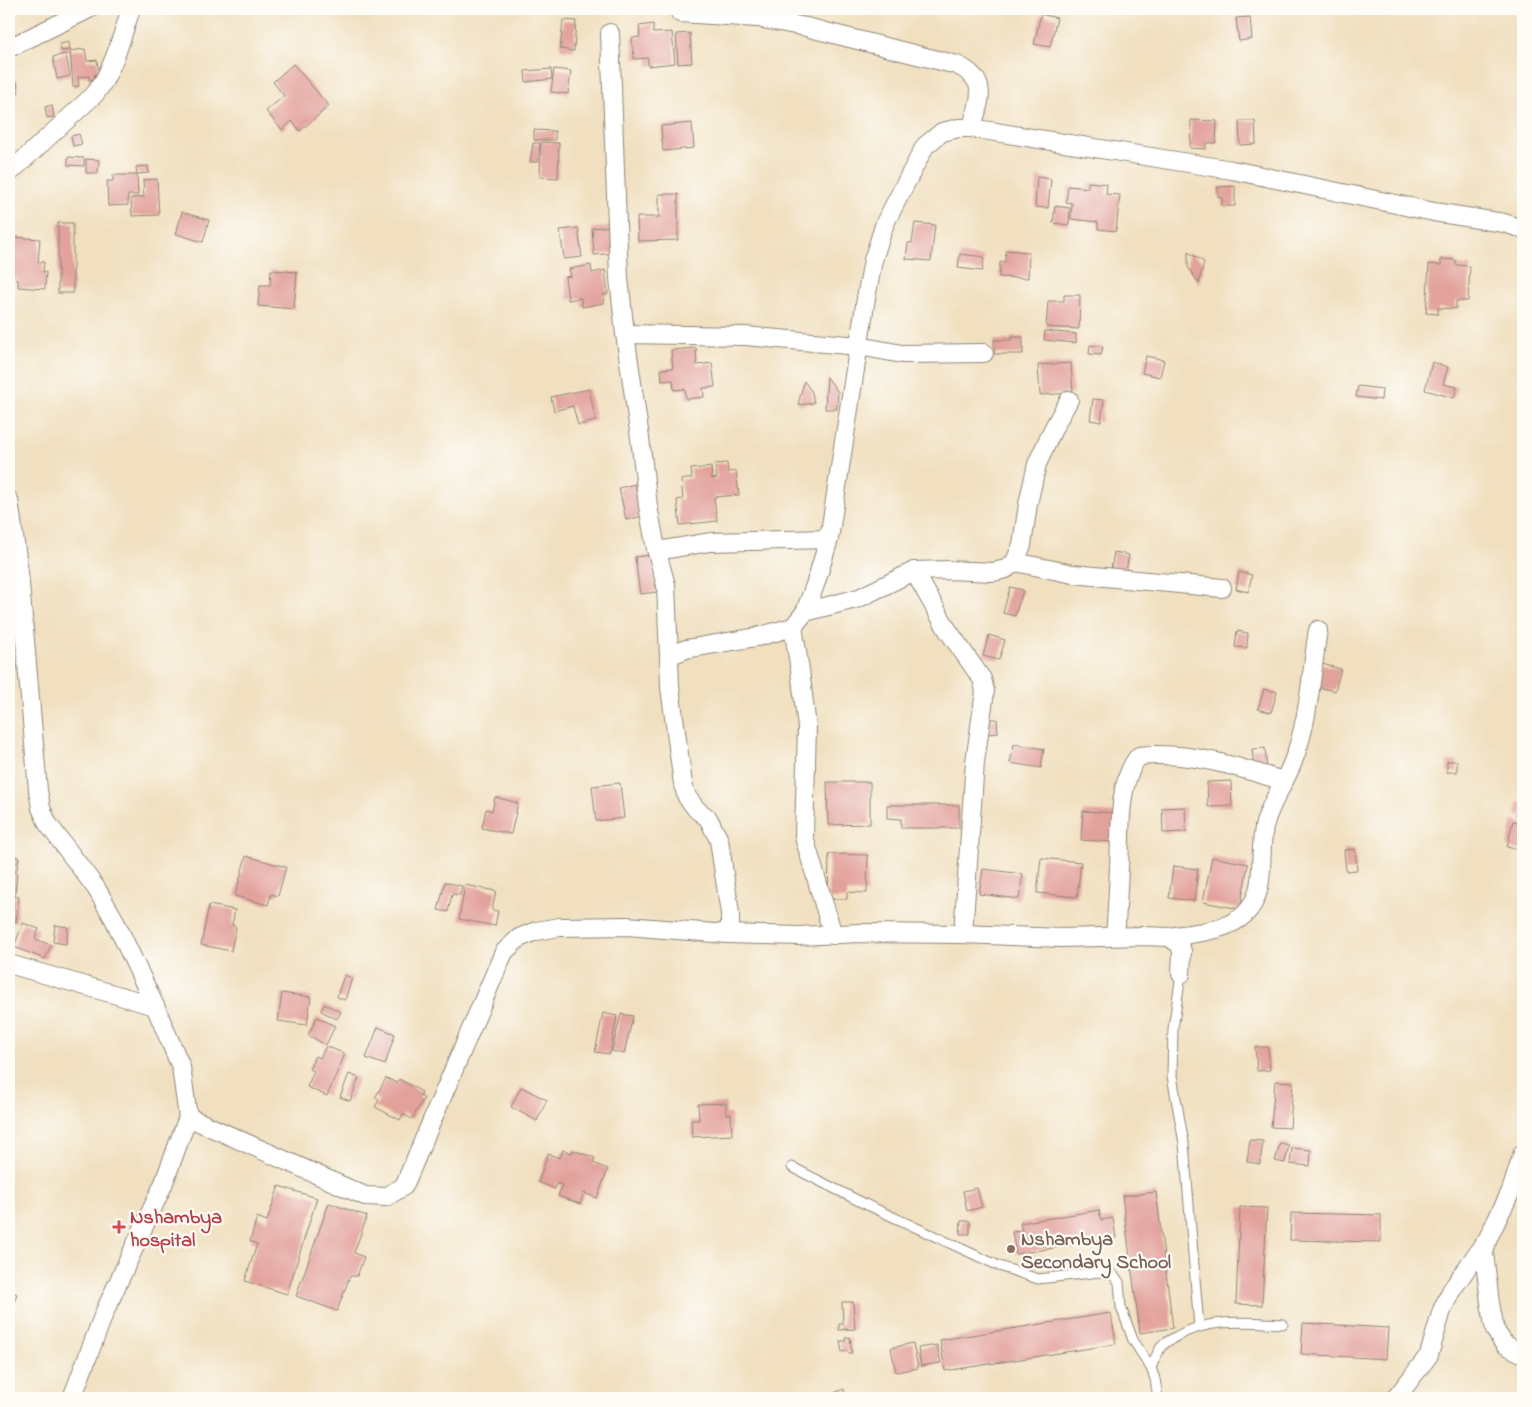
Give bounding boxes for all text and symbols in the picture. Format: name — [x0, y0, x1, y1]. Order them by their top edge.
place label: Nshambya hospital — [130, 1204, 222, 1256]
marker: Nshambya hospital — [112, 1220, 126, 1234]
place label: Nshambya Secondary School — [1021, 1226, 1171, 1279]
marker: Nshambya Secondary School — [1005, 1243, 1017, 1255]

